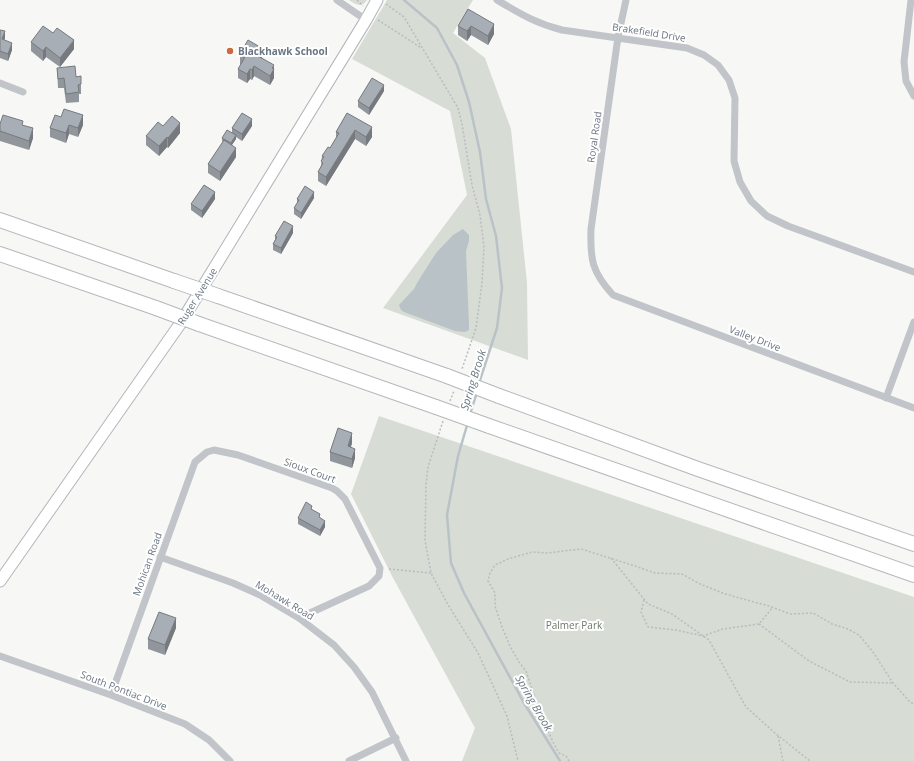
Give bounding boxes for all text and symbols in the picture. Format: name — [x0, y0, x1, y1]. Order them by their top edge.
street label: Brakefield Drive — [611, 19, 687, 45]
place label: Blackhawk School — [238, 44, 328, 58]
marker: Blackhawk School — [225, 46, 235, 56]
street label: Royal Road — [583, 110, 605, 164]
street label: Ruger Avenue — [174, 264, 220, 327]
street label: Valley Drive — [727, 322, 783, 354]
water label: Spring Brook — [456, 347, 489, 412]
street label: Sioux Court — [282, 454, 338, 486]
street label: Mohican Road — [129, 530, 165, 598]
street label: Mohawk Road — [253, 577, 317, 623]
park label: Palmer Park — [546, 618, 603, 632]
street label: South Pontiac Drive — [79, 667, 170, 713]
water label: Spring Brook — [512, 672, 557, 734]

